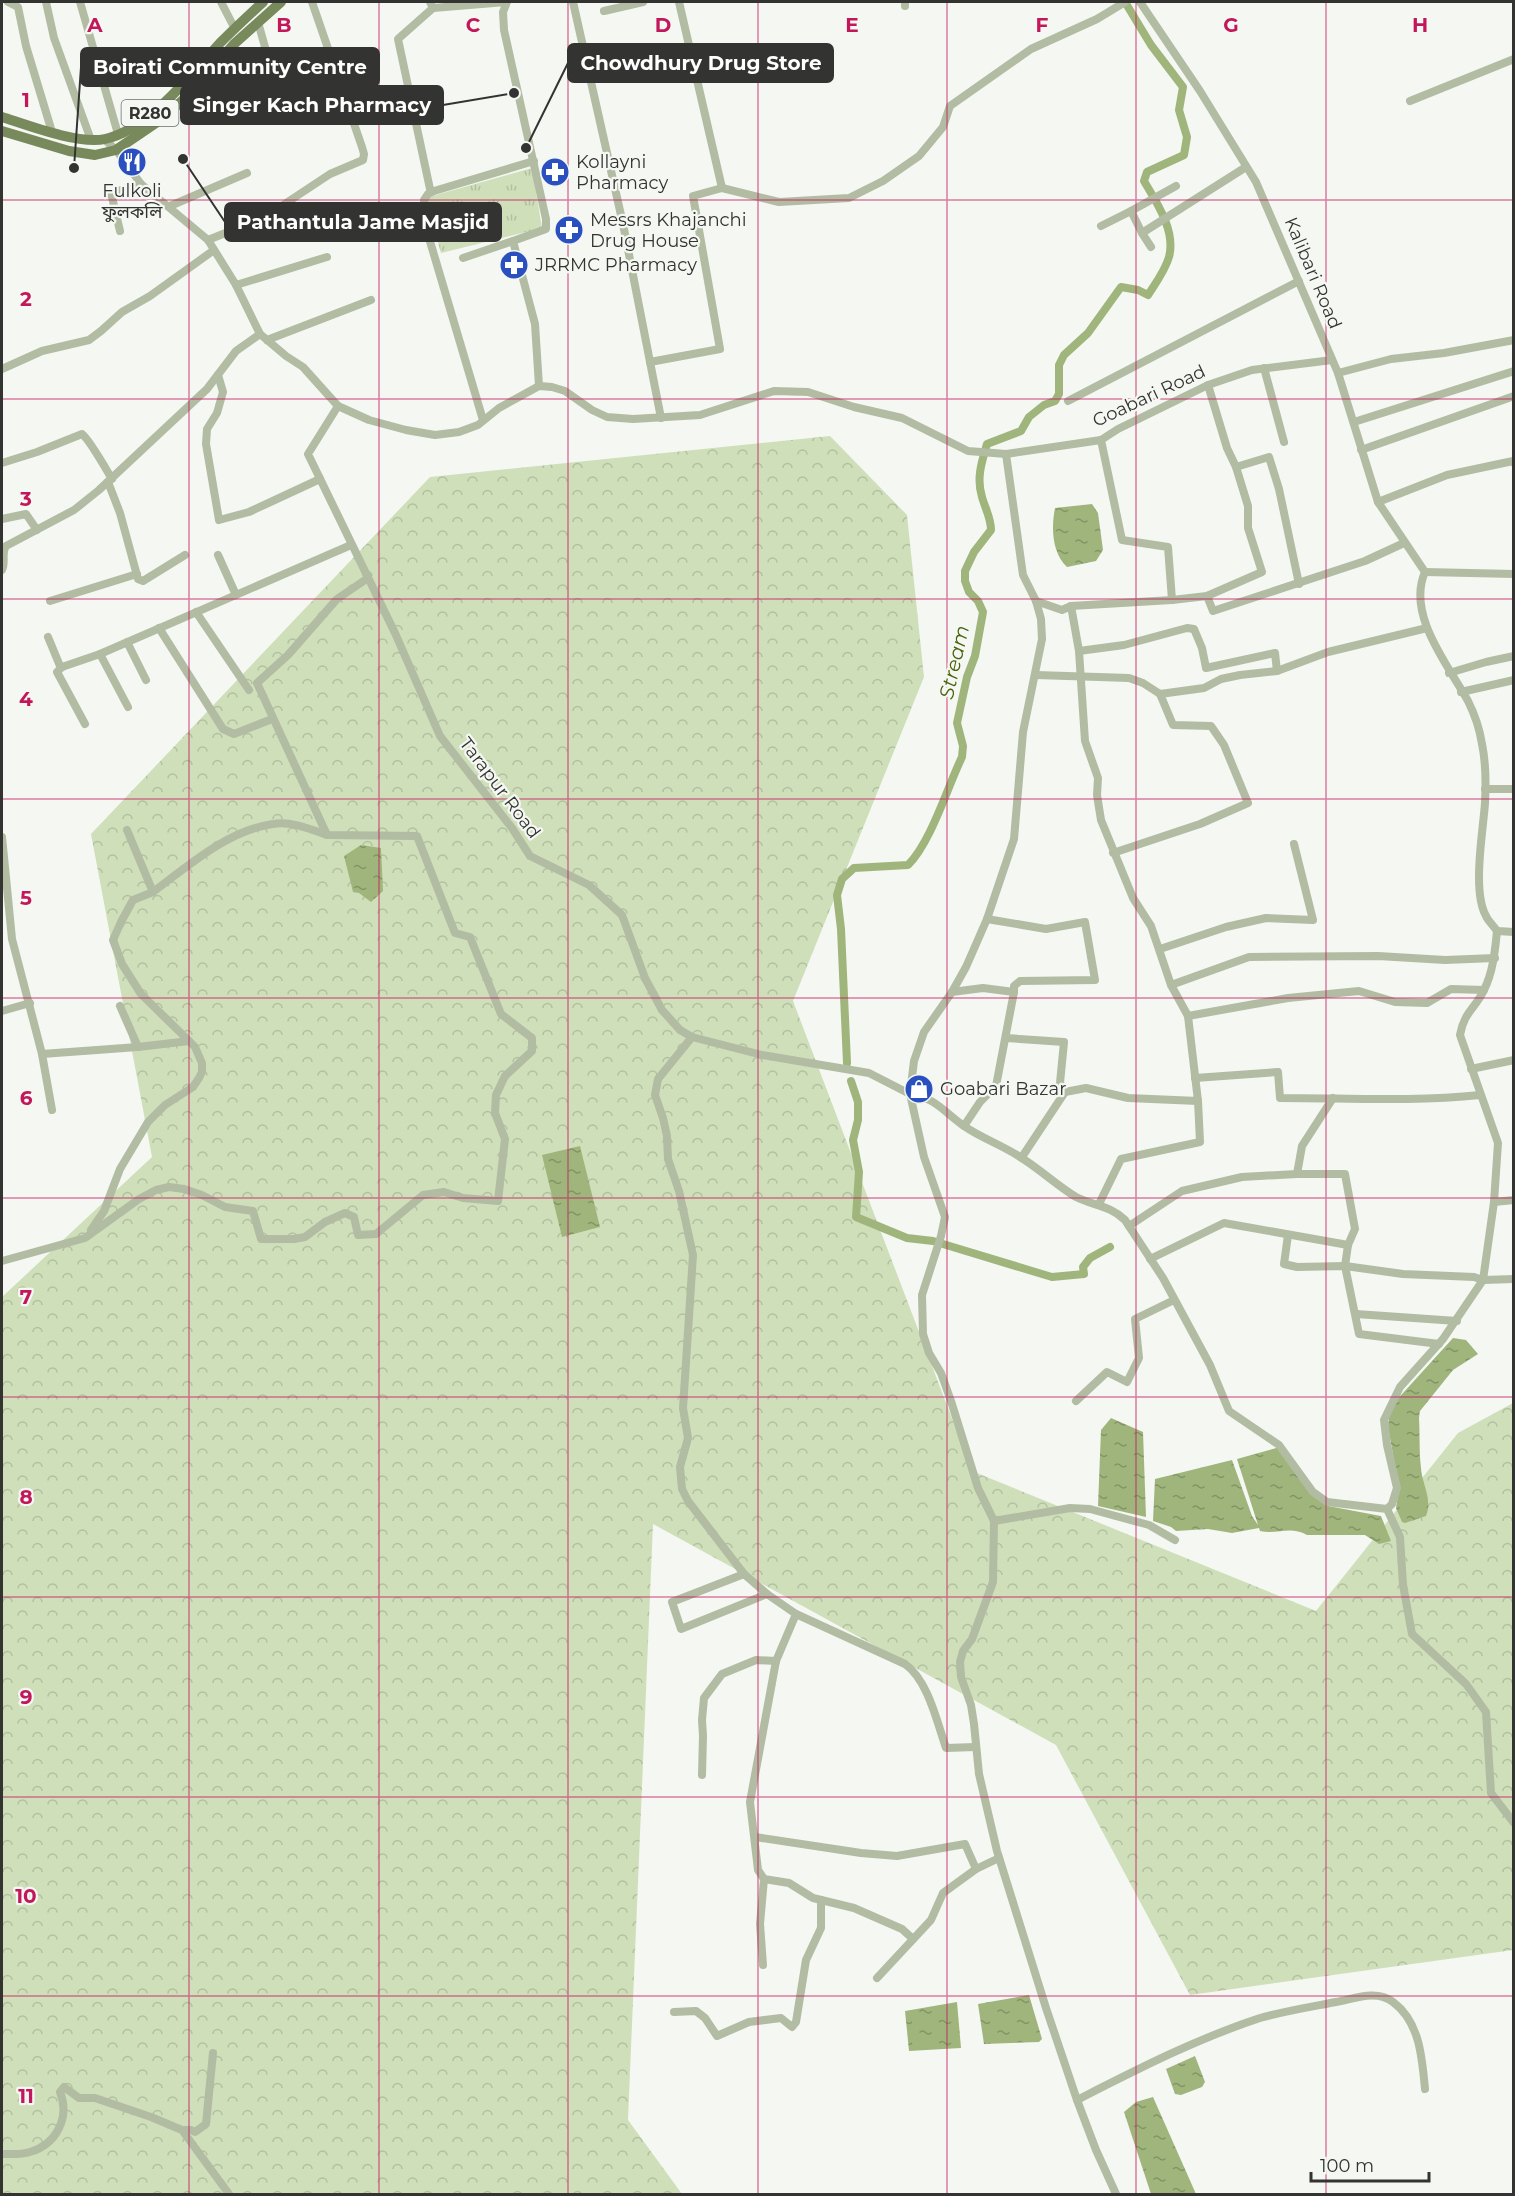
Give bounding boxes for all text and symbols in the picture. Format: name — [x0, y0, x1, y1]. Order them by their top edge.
text: A — [86, 13, 103, 37]
text: B — [276, 13, 292, 37]
text: C — [466, 13, 481, 37]
text: D — [655, 13, 671, 37]
text: E — [845, 13, 859, 37]
text: F — [1036, 13, 1049, 37]
text: G — [1223, 13, 1239, 37]
text: H — [1412, 13, 1428, 37]
callout: Chowdhury Drug Store — [568, 44, 833, 82]
callout: Boirati Community Centre — [81, 48, 379, 86]
text: Chowdhury Drug Store — [580, 51, 822, 75]
text: Boirati Community Centre — [93, 55, 367, 79]
callout: Singer Kach Pharmacy — [181, 86, 443, 124]
text: 1 — [22, 88, 30, 112]
text: Singer Kach Pharmacy — [193, 93, 432, 117]
road number: R280 — [122, 100, 178, 126]
restaurant icon: Fulkoli ফুলকলি — [116, 146, 148, 178]
place label: Kollayni Pharmacy — [576, 151, 669, 194]
pharmacy icon: Kollayni Pharmacy — [539, 156, 571, 188]
place label: Fulkoli ফুলকলি — [101, 180, 163, 223]
callout: Pathantula Jame Masjid — [225, 203, 501, 241]
place label: Messrs Khajanchi Drug House — [590, 209, 747, 252]
text: Pathantula Jame Masjid — [237, 210, 489, 234]
pharmacy icon: Messrs Khajanchi Drug House — [553, 214, 585, 246]
street label: Kalibari Road — [1280, 214, 1346, 332]
pharmacy icon: JRRMC Pharmacy — [498, 249, 530, 281]
place label: JRRMC Pharmacy — [534, 254, 697, 276]
text: 2 — [20, 287, 32, 311]
street label: Goabari Road — [1089, 360, 1209, 432]
text: 3 — [19, 487, 32, 511]
water label: Stream — [934, 623, 974, 701]
text: 4 — [19, 687, 33, 711]
street label: Tarapur Road — [455, 733, 545, 843]
text: 5 — [20, 886, 32, 910]
shop icon: Goabari Bazar — [903, 1073, 935, 1105]
place label: Goabari Bazar — [940, 1078, 1066, 1100]
text: 6 — [20, 1086, 33, 1110]
text: 7 — [20, 1285, 32, 1309]
text: 8 — [19, 1485, 33, 1509]
text: 9 — [20, 1685, 32, 1709]
text: 10 — [15, 1884, 37, 1908]
text: 11 — [18, 2084, 34, 2108]
scale bar — [1311, 2145, 1430, 2183]
text: 100 m — [1320, 2155, 1374, 2177]

